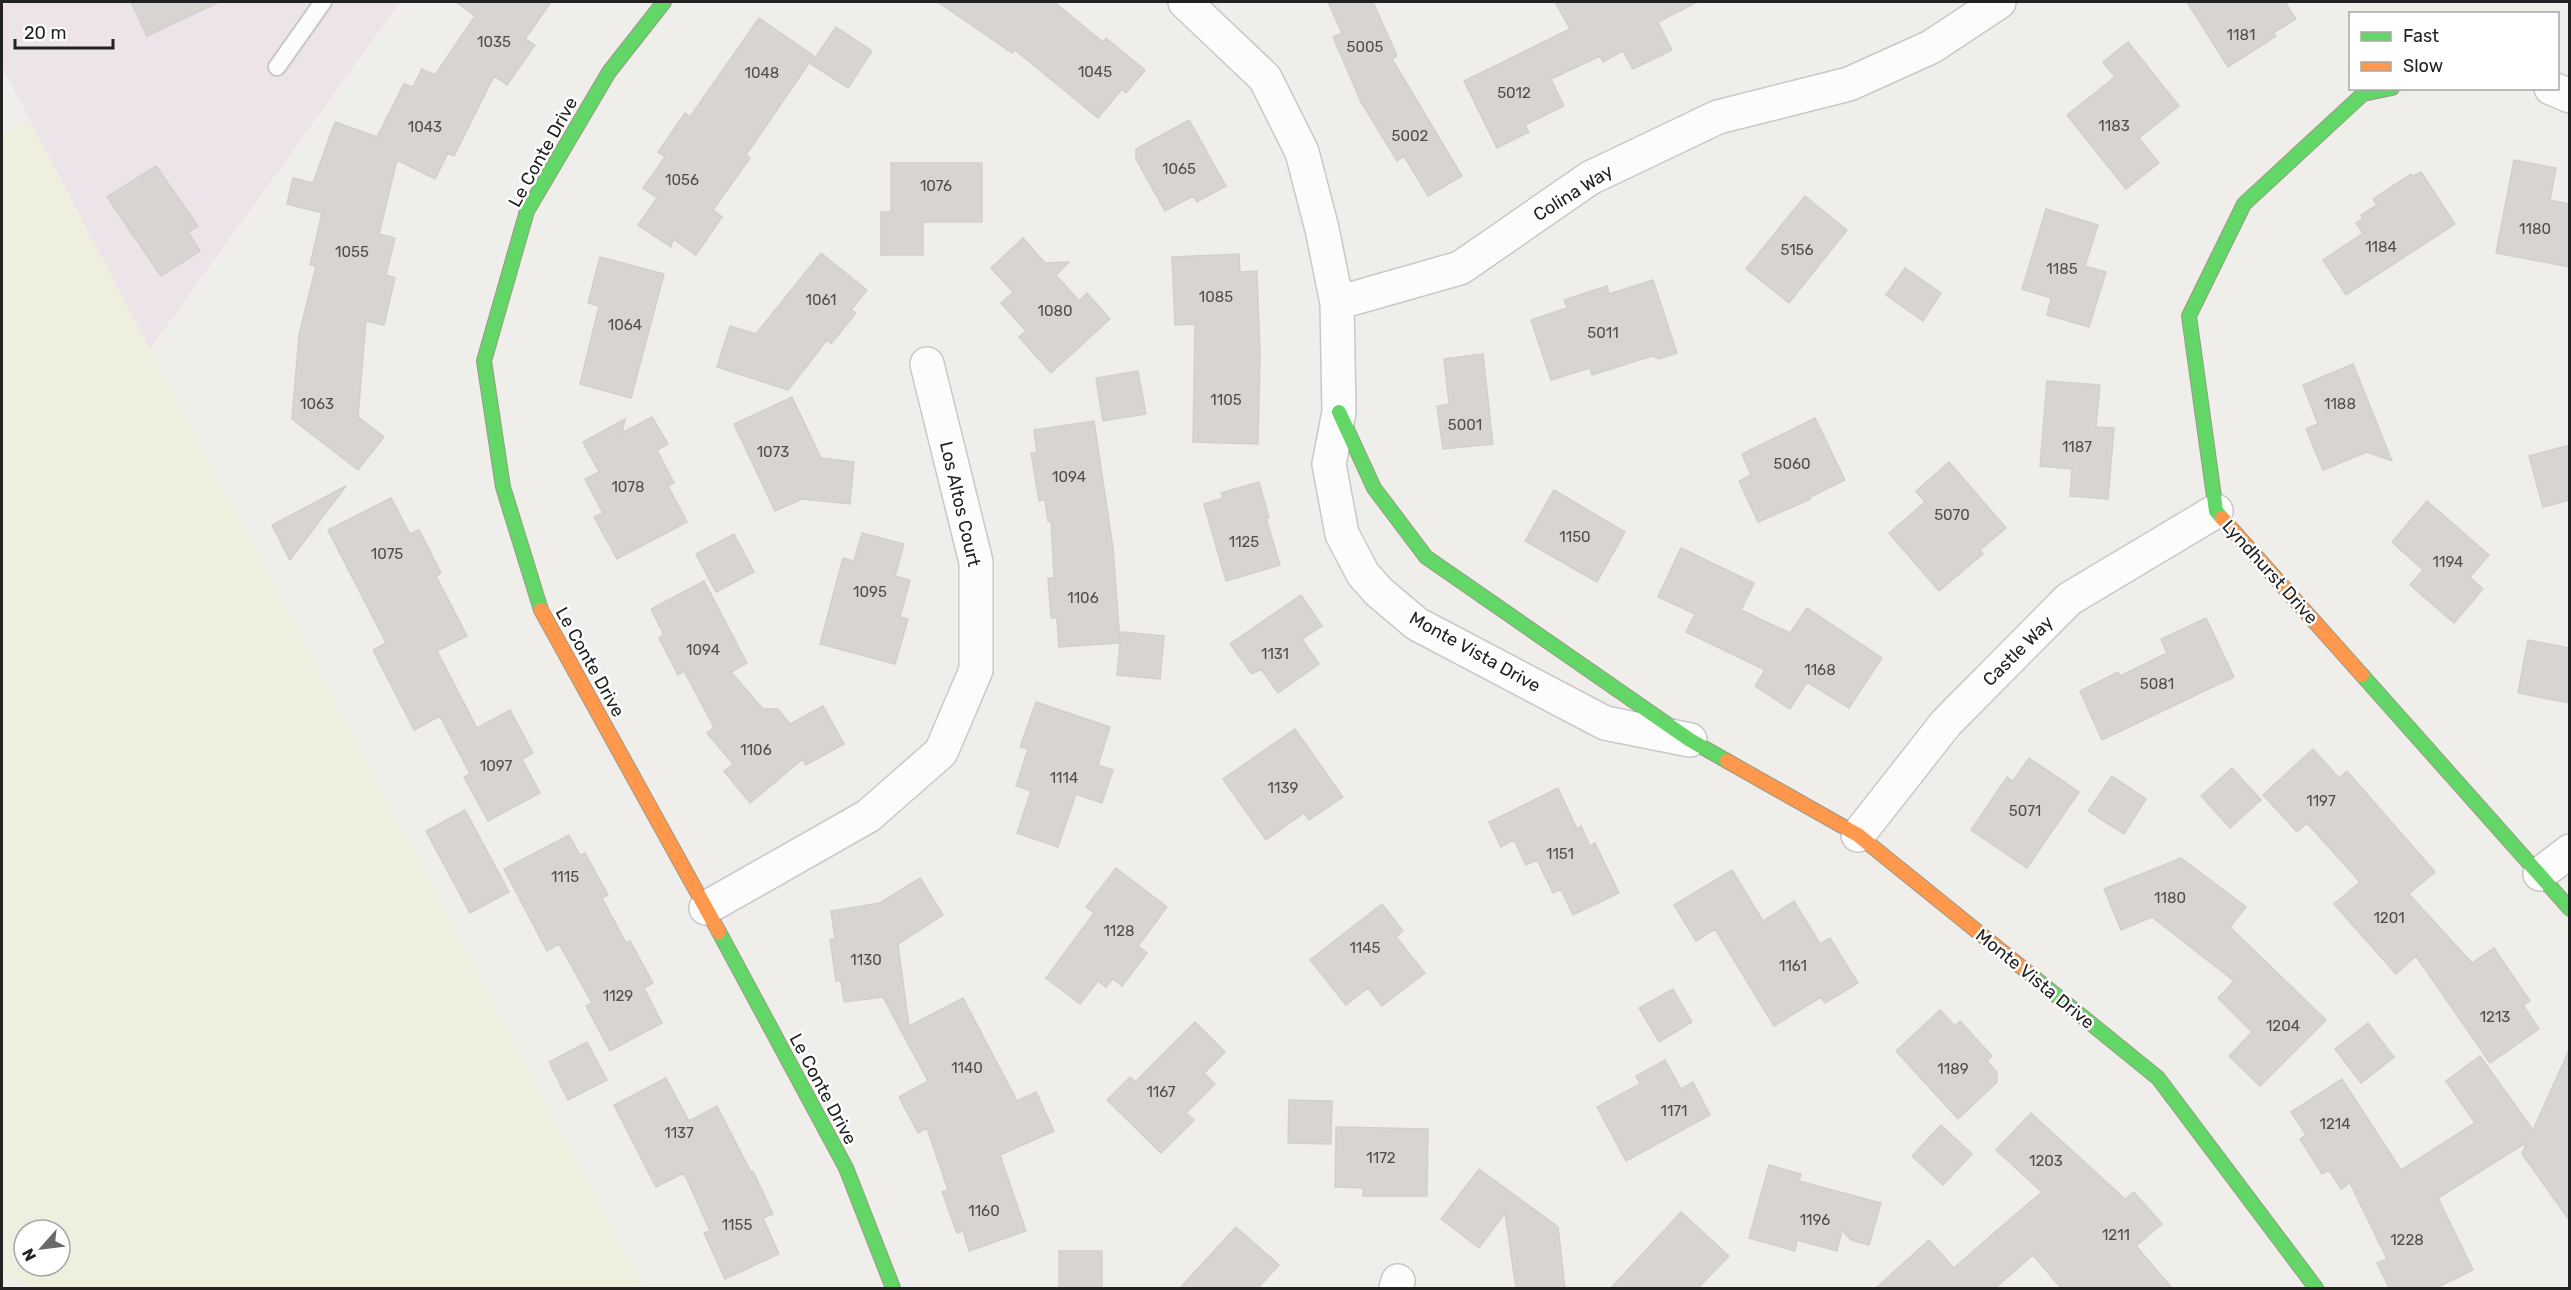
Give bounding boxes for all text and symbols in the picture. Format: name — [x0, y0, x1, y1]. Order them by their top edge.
scale bar — [15, 12, 112, 50]
legend — [2349, 12, 2559, 90]
text: 20 m — [24, 22, 66, 44]
text: Fast — [2403, 25, 2439, 47]
house number: 1181 — [2227, 26, 2255, 44]
house number: 1035 — [477, 33, 511, 51]
house number: 5005 — [1347, 38, 1384, 56]
text: Slow — [2403, 55, 2443, 77]
house number: 1045 — [1078, 63, 1112, 81]
house number: 1048 — [745, 64, 779, 82]
house number: 5012 — [1497, 84, 1531, 102]
street label: Le Conte Drive — [504, 93, 582, 211]
house number: 1183 — [2098, 117, 2130, 135]
house number: 1043 — [408, 118, 442, 136]
house number: 5002 — [1392, 127, 1429, 145]
house number: 1065 — [1162, 160, 1196, 178]
street label: Colina Way — [1529, 160, 1617, 226]
house number: 1056 — [665, 171, 699, 189]
house number: 1076 — [920, 177, 952, 195]
house number: 1180 — [2519, 220, 2551, 238]
house number: 1184 — [2365, 238, 2397, 256]
house number: 5156 — [1780, 241, 1814, 259]
house number: 1055 — [335, 243, 369, 261]
house number: 1185 — [2046, 260, 2078, 278]
house number: 1085 — [1199, 288, 1233, 306]
house number: 1061 — [805, 291, 837, 309]
house number: 1080 — [1037, 302, 1073, 320]
house number: 1064 — [608, 316, 642, 334]
house number: 5011 — [1587, 324, 1619, 342]
house number: 1105 — [1210, 391, 1242, 409]
house number: 1063 — [300, 395, 334, 413]
house number: 1188 — [2324, 395, 2356, 413]
house number: 5001 — [1448, 416, 1482, 434]
house number: 1187 — [2062, 438, 2092, 456]
street label: Los Altos Court — [935, 439, 985, 569]
house number: 1073 — [757, 443, 789, 461]
house number: 5060 — [1773, 455, 1811, 473]
house number: 1094 — [1052, 468, 1086, 486]
house number: 1078 — [611, 478, 645, 496]
house number: 5070 — [1934, 506, 1970, 524]
street label: Lyndhurst Drive — [2217, 515, 2323, 629]
house number: 1150 — [1559, 528, 1591, 546]
house number: 1125 — [1229, 533, 1259, 551]
house number: 1075 — [371, 545, 403, 563]
house number: 1194 — [2433, 553, 2463, 571]
house number: 1095 — [853, 583, 887, 601]
house number: 1106 — [1067, 589, 1099, 607]
street label: Le Conte Drive — [551, 603, 629, 721]
street label: Monte Vista Drive — [1406, 607, 1544, 697]
street label: Castle Way — [1978, 611, 2058, 691]
house number: 1094 — [686, 641, 720, 659]
house number: 1131 — [1261, 645, 1289, 663]
house number: 1168 — [1804, 661, 1836, 679]
house number: 5081 — [2140, 675, 2174, 693]
house number: 1106 — [740, 741, 772, 759]
house number: 1097 — [480, 757, 513, 775]
house number: 1114 — [1050, 769, 1078, 787]
house number: 1139 — [1268, 779, 1298, 797]
house number: 1197 — [2306, 792, 2336, 810]
house number: 5071 — [2009, 802, 2041, 820]
house number: 1151 — [1546, 845, 1574, 863]
house number: 1115 — [551, 868, 579, 886]
house number: 1180 — [2154, 889, 2186, 907]
house number: 1201 — [2373, 909, 2405, 927]
house number: 1128 — [1103, 922, 1135, 940]
street label: Monte Vista Drive — [1971, 924, 2099, 1034]
house number: 1145 — [1349, 939, 1381, 957]
house number: 1130 — [850, 951, 882, 969]
house number: 1161 — [1779, 957, 1807, 975]
house number: 1129 — [603, 987, 633, 1005]
house number: 1213 — [2480, 1008, 2510, 1026]
house number: 1204 — [2266, 1017, 2300, 1035]
street label: Le Conte Drive — [785, 1030, 861, 1148]
house number: 1140 — [951, 1059, 983, 1077]
house number: 1189 — [1937, 1060, 1969, 1078]
house number: 1167 — [1146, 1083, 1176, 1101]
house number: 1171 — [1661, 1102, 1687, 1120]
house number: 1214 — [2320, 1115, 2350, 1133]
house number: 1137 — [664, 1124, 694, 1142]
house number: 1172 — [1366, 1149, 1396, 1167]
house number: 1203 — [2029, 1152, 2063, 1170]
house number: 1160 — [968, 1202, 1000, 1220]
house number: 1196 — [1800, 1211, 1830, 1229]
house number: 1155 — [722, 1216, 752, 1234]
north arrow — [12, 1218, 72, 1278]
house number: 1211 — [2102, 1226, 2130, 1244]
house number: 1228 — [2390, 1231, 2424, 1249]
text: N — [18, 1245, 40, 1264]

